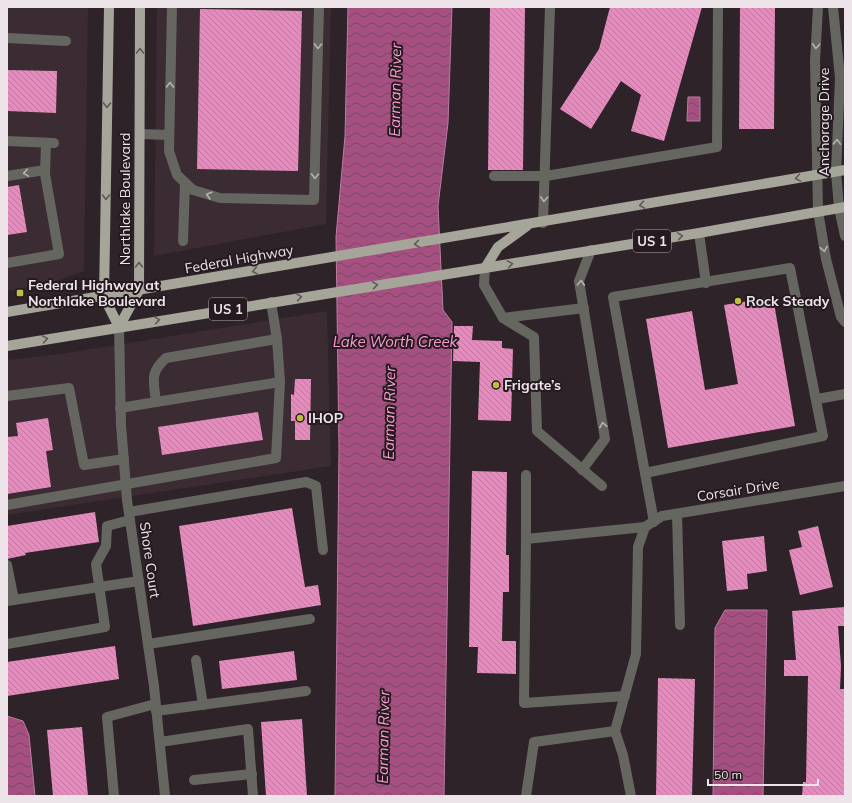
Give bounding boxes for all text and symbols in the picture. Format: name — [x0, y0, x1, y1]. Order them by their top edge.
one-way arrow — [314, 43, 322, 49]
water label: Earman River — [385, 43, 405, 137]
one-way arrow — [811, 43, 820, 49]
one-way arrow — [136, 48, 144, 54]
street label: Anchorage Drive — [815, 68, 833, 176]
one-way arrow — [166, 82, 174, 88]
one-way arrow — [103, 102, 111, 108]
street label: Northlake Boulevard — [116, 133, 134, 265]
one-way arrow — [833, 139, 842, 145]
one-way arrow — [23, 168, 29, 177]
one-way arrow — [311, 173, 319, 179]
one-way arrow — [795, 173, 801, 182]
one-way arrow — [206, 191, 213, 200]
one-way arrow — [101, 194, 110, 200]
one-way arrow — [540, 196, 549, 202]
one-way arrow — [639, 200, 645, 209]
road number: US 1 — [633, 230, 671, 252]
one-way arrow — [677, 232, 683, 241]
one-way arrow — [414, 239, 420, 248]
street label: Federal Highway — [183, 240, 295, 277]
one-way arrow — [819, 246, 828, 253]
one-way arrow — [507, 260, 513, 268]
one-way arrow — [135, 262, 143, 268]
one-way arrow — [252, 266, 258, 275]
place label: Federal Highway at Northlake Boulevard — [28, 276, 166, 310]
one-way arrow — [577, 279, 585, 285]
one-way arrow — [372, 282, 378, 290]
marker: Federal Highway at Northlake Boulevard — [15, 288, 25, 298]
place label: Rock Steady — [746, 292, 830, 310]
one-way arrow — [296, 294, 302, 302]
marker: Rock Steady — [733, 296, 743, 306]
road number: US 1 — [209, 298, 247, 320]
one-way arrow — [154, 317, 160, 325]
water label: Lake Worth Creek — [333, 332, 459, 351]
one-way arrow — [42, 335, 49, 344]
water label: Earman River — [379, 366, 399, 460]
place label: Frigate’s — [504, 376, 561, 394]
marker: Frigate’s — [491, 380, 501, 390]
place label: IHOP — [308, 409, 343, 427]
marker: IHOP — [295, 413, 305, 423]
one-way arrow — [599, 421, 608, 428]
street label: Corsair Drive — [695, 475, 781, 505]
street label: Shore Court — [136, 521, 164, 599]
water label: Earman River — [373, 690, 393, 784]
scale bar — [708, 761, 818, 787]
text: 50 m — [714, 767, 742, 782]

